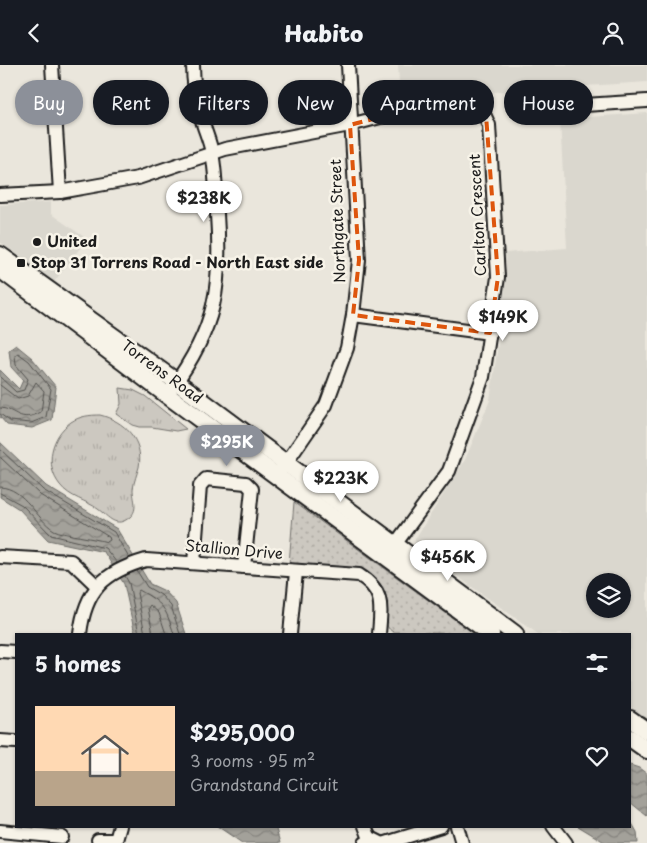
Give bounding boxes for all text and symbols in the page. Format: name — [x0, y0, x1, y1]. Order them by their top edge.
text: Habito — [284, 16, 363, 49]
icon: back — [20, 19, 48, 47]
icon: person — [599, 19, 627, 47]
chip: Buy — [15, 80, 83, 125]
chip: Rent — [93, 80, 169, 125]
chip: Filters — [179, 80, 268, 125]
chip: New — [278, 80, 352, 125]
chip: Apartment — [362, 80, 494, 125]
chip: House — [504, 80, 593, 125]
street label: Carlton Crescent — [462, 153, 491, 277]
street label: Northgate Street — [323, 159, 350, 283]
pin: $238K — [169, 181, 239, 223]
text: $238K — [177, 185, 231, 209]
place label: United — [47, 229, 97, 252]
marker: United — [31, 236, 43, 248]
place label: Stop 31 Torrens Road - North East side — [31, 250, 323, 273]
marker: Stop 31 Torrens Road - North East side — [15, 257, 27, 269]
pin: $149K — [468, 299, 538, 342]
text: $149K — [478, 304, 528, 328]
street label: Torrens Road — [117, 333, 208, 408]
pin: $295K — [192, 425, 262, 467]
text: $295K — [201, 429, 253, 453]
pin: $223K — [306, 461, 376, 503]
text: $223K — [314, 465, 368, 489]
street label: Stallion Drive — [184, 533, 284, 564]
pin: $456K — [413, 539, 483, 582]
text: $456K — [421, 544, 475, 568]
map controls — [586, 573, 631, 618]
button: layers — [586, 573, 631, 618]
text: 5 homes — [35, 647, 121, 679]
icon: filters — [583, 649, 611, 677]
text: $295,000 — [190, 716, 295, 748]
icon: home — [75, 726, 135, 786]
icon: heart — [583, 742, 611, 770]
text: 3 rooms · 95 m² — [190, 748, 315, 772]
text: Grandstand Circuit — [190, 772, 338, 796]

